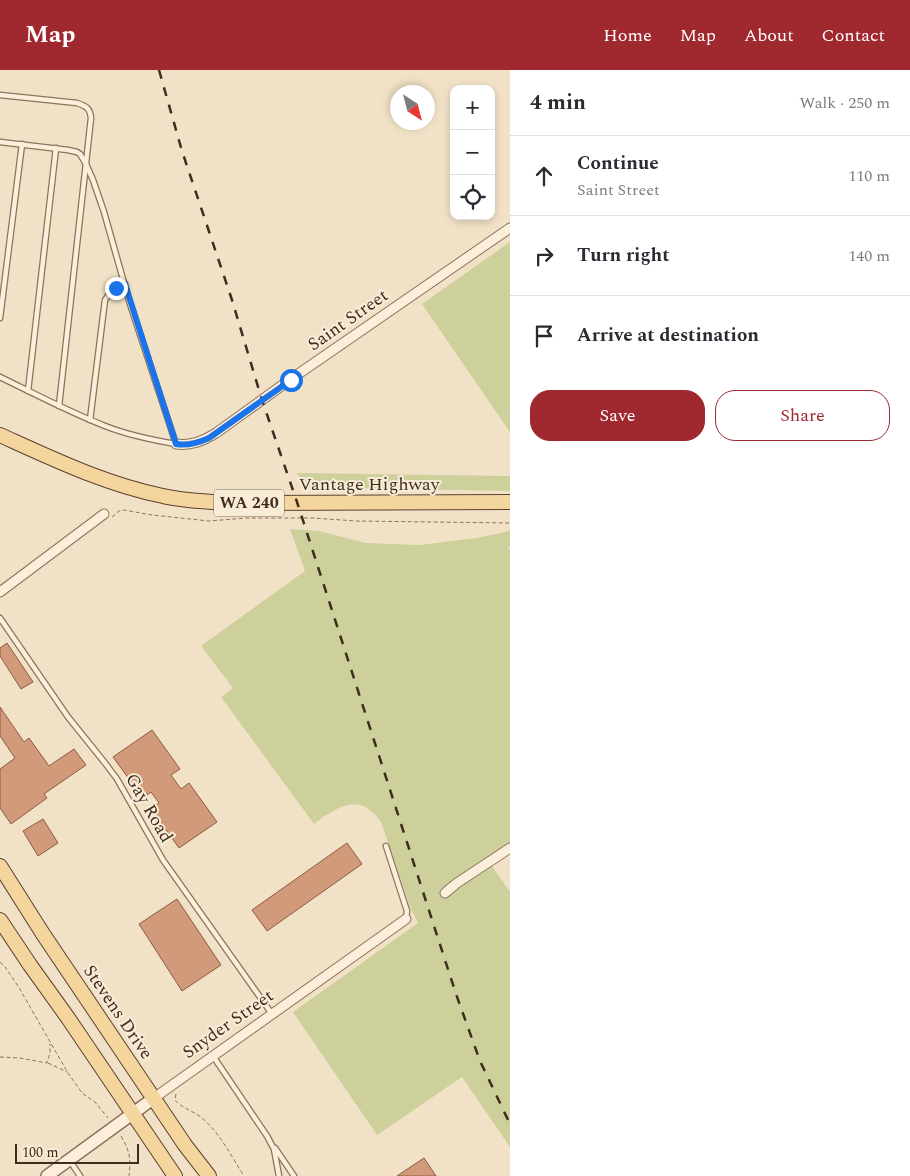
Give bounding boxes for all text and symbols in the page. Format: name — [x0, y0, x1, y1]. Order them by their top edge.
text: Map — [25, 17, 75, 53]
text: Home — [603, 22, 652, 49]
text: Map — [680, 22, 716, 49]
text: About — [744, 22, 794, 49]
text: Contact — [822, 22, 885, 49]
north arrow — [390, 85, 435, 130]
map controls — [450, 85, 495, 220]
button: + — [450, 85, 495, 130]
text: 4 min — [530, 87, 586, 119]
text: Walk · 250 m — [799, 91, 890, 115]
button: − — [450, 130, 495, 175]
text: Continue — [577, 149, 659, 178]
icon: ahead — [530, 162, 558, 190]
text: 110 m — [848, 164, 890, 188]
button: locate — [450, 175, 495, 220]
text: Saint Street — [577, 178, 660, 202]
text: Turn right — [577, 241, 670, 270]
icon: right — [530, 242, 558, 270]
text: 140 m — [848, 244, 890, 268]
route end — [105, 277, 128, 300]
street label: Saint Street — [302, 282, 394, 358]
text: Arrive at destination — [577, 321, 759, 350]
icon: arrive — [530, 322, 558, 350]
route start — [280, 369, 303, 392]
button: Save — [530, 390, 705, 441]
button: Share — [715, 390, 890, 441]
street label: Vantage Highway — [299, 471, 441, 498]
road number: WA 240 — [214, 489, 284, 516]
street label: Gay Road — [118, 768, 180, 848]
street label: Stevens Drive — [76, 959, 160, 1065]
street label: Snyder Street — [177, 982, 279, 1066]
scale bar — [15, 1141, 139, 1164]
text: 100 m — [22, 1142, 59, 1163]

